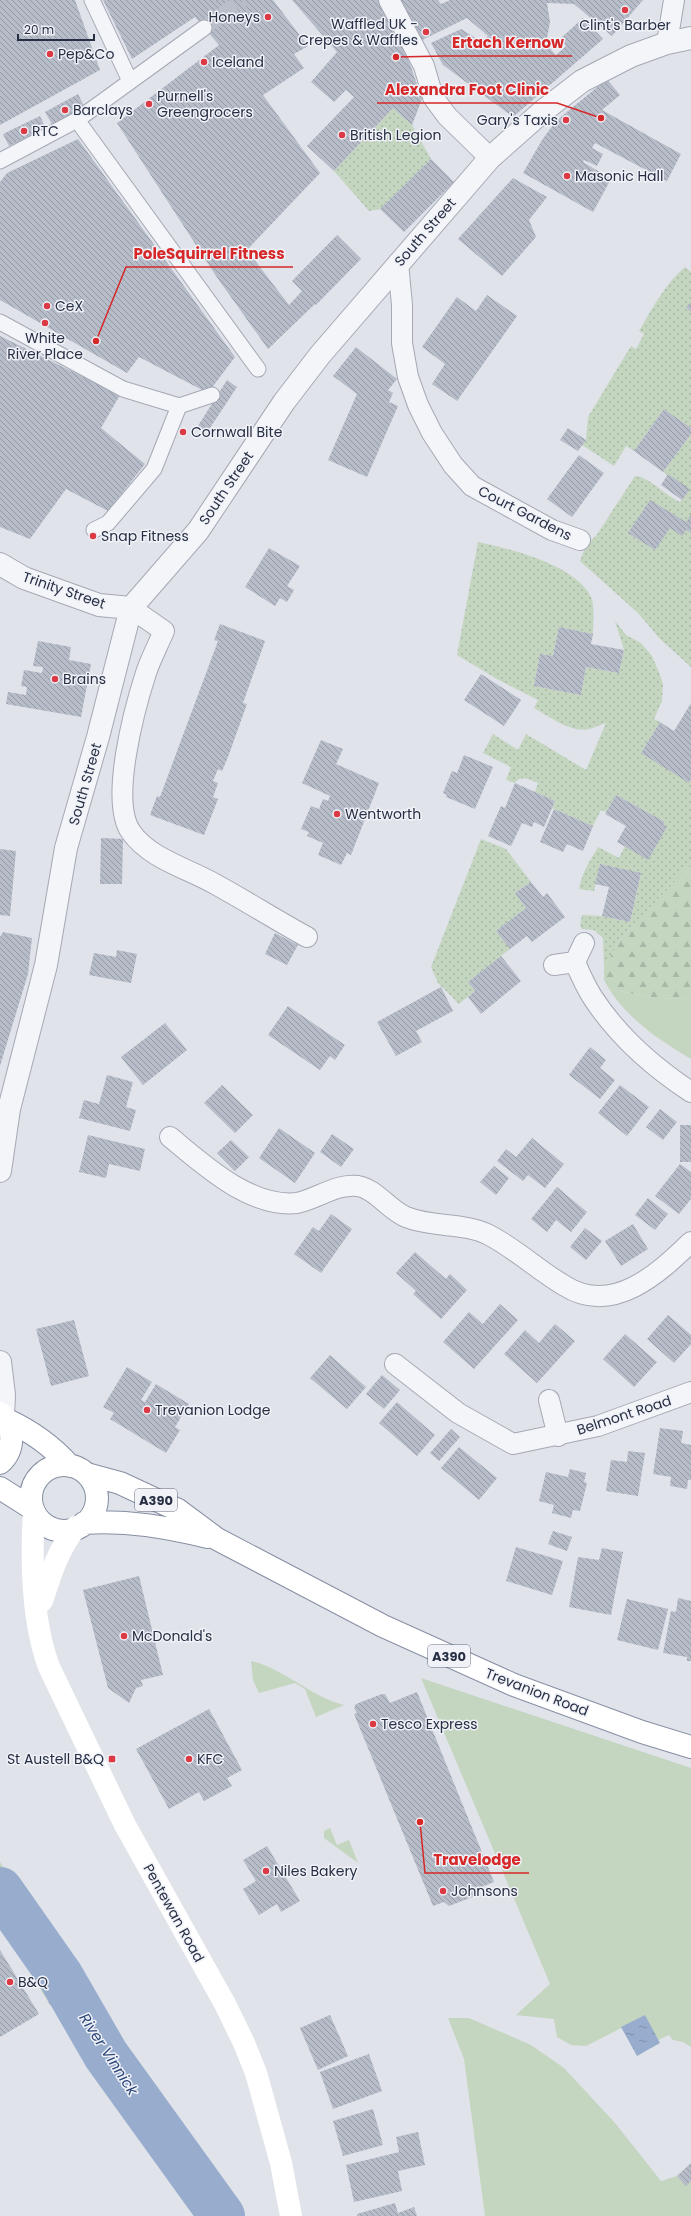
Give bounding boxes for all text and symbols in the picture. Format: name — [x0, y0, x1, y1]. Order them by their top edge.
marker: Clint's Barber — [620, 5, 630, 15]
place label: Honeys — [209, 7, 260, 27]
marker: Honeys — [263, 12, 273, 22]
place label: Waffled UK - Crepes & Waffles — [298, 14, 418, 50]
place label: Clint's Barber — [579, 15, 671, 35]
scale bar — [18, 16, 94, 42]
text: 20 m — [24, 21, 54, 38]
marker: Waffled UK - Crepes & Waffles — [421, 27, 431, 37]
callout: Ertach Kernow — [444, 29, 572, 56]
text: Ertach Kernow — [452, 32, 564, 53]
place label: Pep&Co — [58, 44, 114, 64]
marker: Pep&Co — [45, 49, 55, 59]
place label: Iceland — [212, 52, 264, 72]
marker: Iceland — [199, 57, 209, 67]
callout: Alexandra Foot Clinic — [377, 76, 557, 103]
text: Alexandra Foot Clinic — [385, 79, 549, 100]
place label: Purnell's Greengrocers — [157, 86, 253, 122]
marker: Purnell's Greengrocers — [144, 99, 154, 109]
place label: Barclays — [73, 100, 133, 120]
marker: Barclays — [60, 105, 70, 115]
place label: Gary's Taxis — [477, 110, 558, 130]
marker: Gary's Taxis — [561, 115, 571, 125]
place label: RTC — [32, 121, 59, 141]
place label: British Legion — [350, 125, 441, 145]
marker: RTC — [19, 126, 29, 136]
marker: British Legion — [337, 130, 347, 140]
place label: Masonic Hall — [575, 166, 663, 186]
marker: Masonic Hall — [562, 171, 572, 181]
street label: South Street — [390, 193, 460, 271]
callout: PoleSquirrel Fitness — [126, 240, 293, 267]
text: PoleSquirrel Fitness — [133, 243, 285, 264]
place label: CeX — [55, 296, 83, 316]
marker: CeX — [42, 301, 52, 311]
marker: White River Place — [40, 318, 50, 328]
place label: White River Place — [7, 328, 83, 364]
place label: Cornwall Bite — [191, 422, 283, 442]
marker: Cornwall Bite — [178, 427, 188, 437]
street label: South Street — [194, 447, 258, 529]
street label: Court Gardens — [475, 481, 575, 545]
place label: Snap Fitness — [101, 526, 189, 546]
marker: Snap Fitness — [88, 531, 98, 541]
street label: Trinity Street — [20, 566, 108, 614]
place label: Brains — [63, 669, 106, 689]
marker: Brains — [50, 674, 60, 684]
street label: South Street — [64, 740, 106, 828]
place label: Wentworth — [345, 804, 421, 824]
marker: Wentworth — [332, 809, 342, 819]
street label: Belmont Road — [574, 1390, 674, 1440]
place label: Trevanion Lodge — [155, 1400, 271, 1420]
marker: Trevanion Lodge — [142, 1405, 152, 1415]
road number: A390 — [135, 1489, 177, 1511]
place label: McDonald's — [132, 1626, 212, 1646]
marker: McDonald's — [119, 1631, 129, 1641]
road number: A390 — [428, 1645, 470, 1667]
street label: Trevanion Road — [482, 1663, 592, 1721]
place label: Tesco Express — [381, 1714, 478, 1734]
marker: Tesco Express — [368, 1719, 378, 1729]
place label: St Austell B&Q — [7, 1749, 104, 1769]
place label: KFC — [197, 1749, 223, 1769]
marker: St Austell B&Q — [107, 1754, 117, 1764]
marker: KFC — [184, 1754, 194, 1764]
callout: Travelodge — [425, 1846, 529, 1873]
text: Travelodge — [433, 1849, 521, 1870]
street label: Pentewan Road — [139, 1860, 209, 1966]
place label: Niles Bakery — [274, 1861, 358, 1881]
marker: Niles Bakery — [261, 1866, 271, 1876]
place label: Johnsons — [451, 1881, 518, 1901]
marker: Johnsons — [438, 1886, 448, 1896]
place label: B&Q — [18, 1972, 48, 1992]
marker: B&Q — [5, 1977, 15, 1987]
water label: River Vinnick — [75, 2009, 144, 2100]

